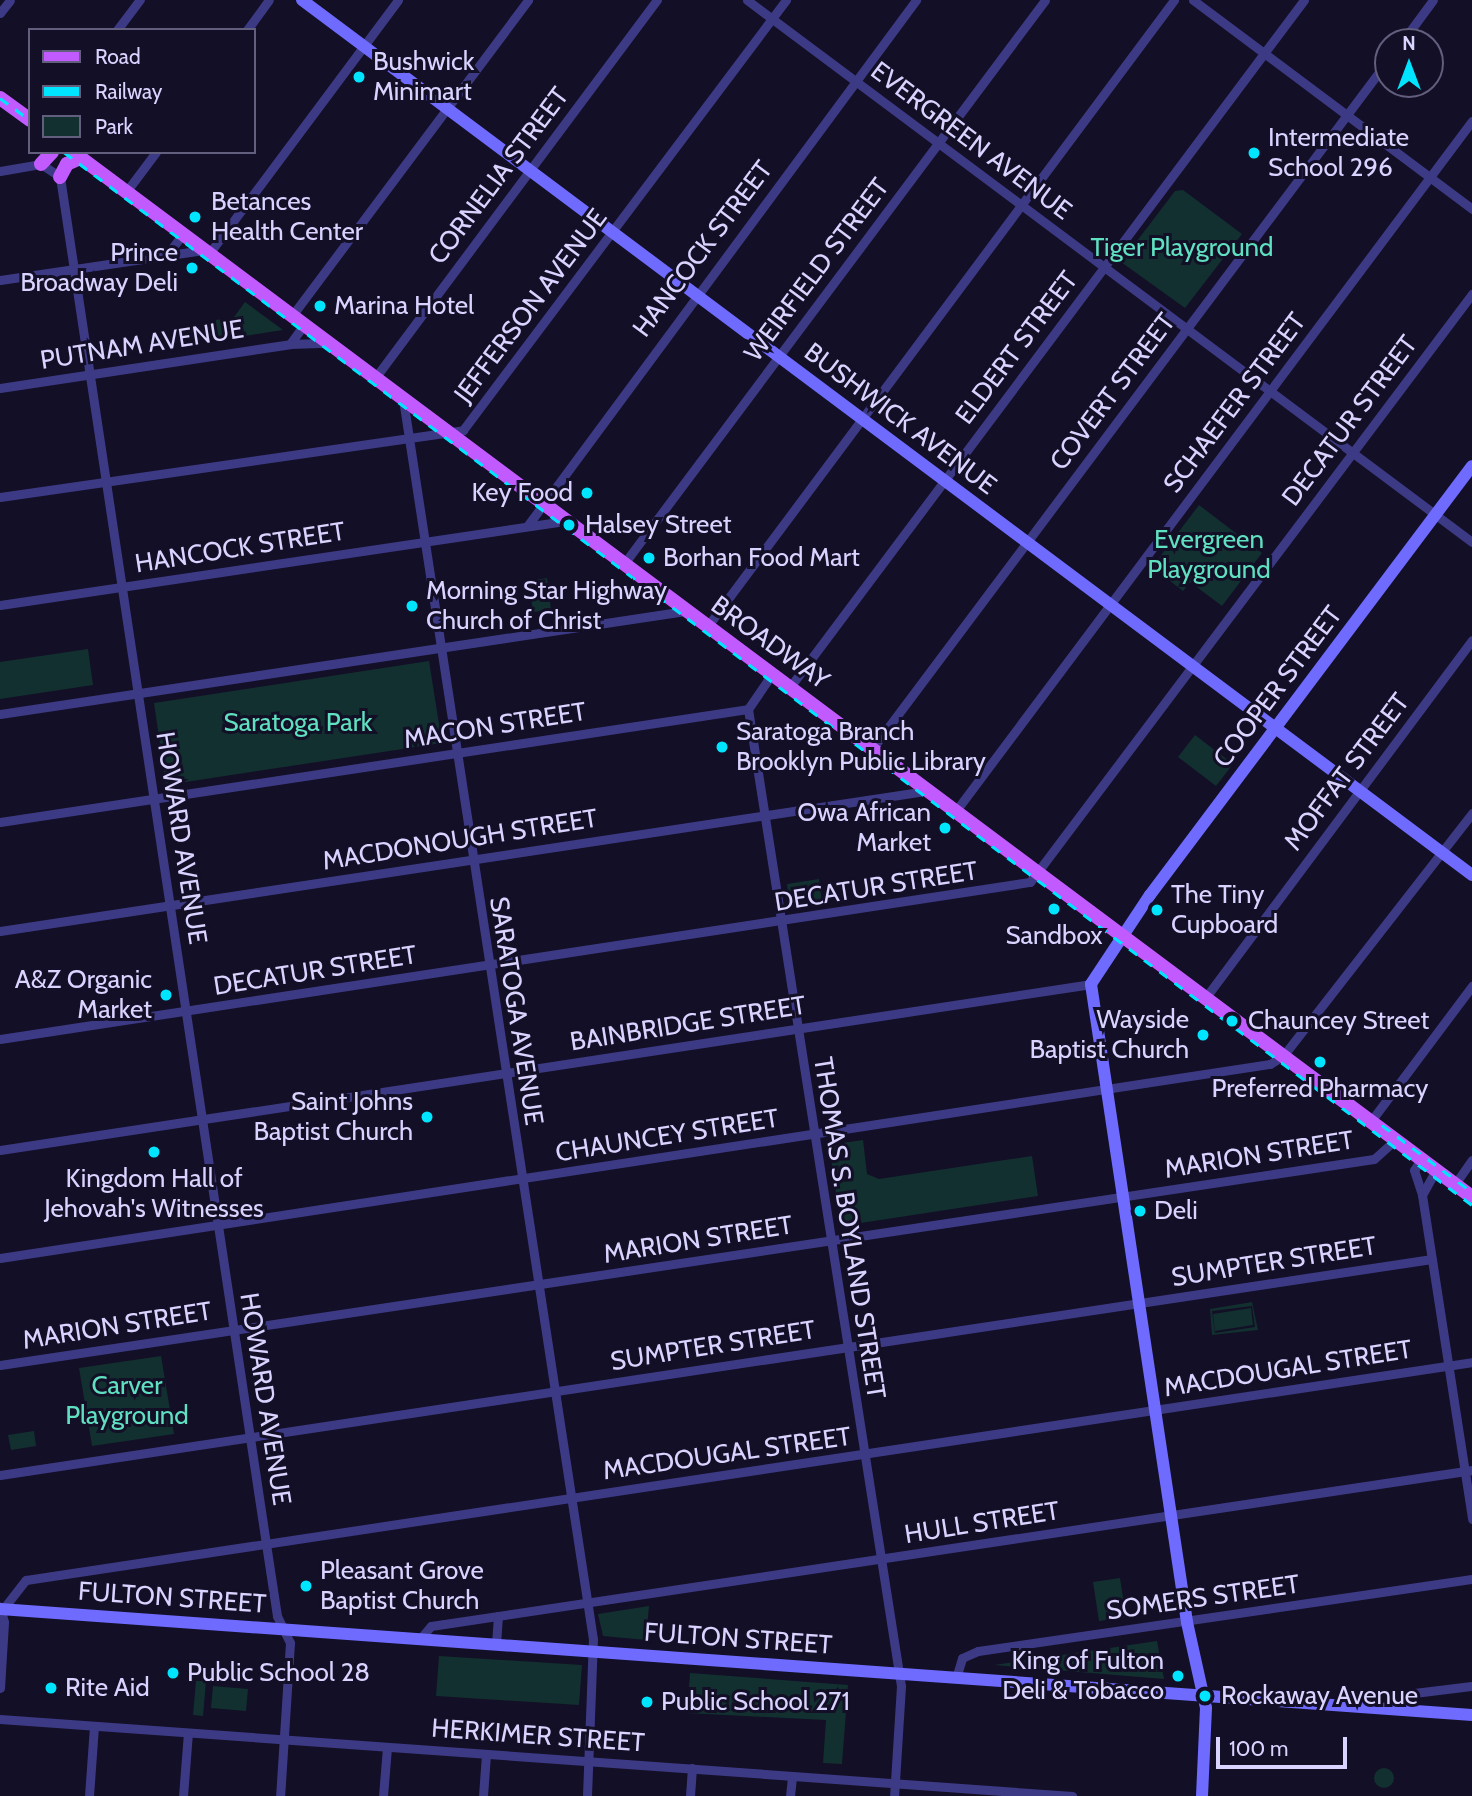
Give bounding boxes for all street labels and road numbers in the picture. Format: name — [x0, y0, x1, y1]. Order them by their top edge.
street label: EVERGREEN AVENUE — [865, 55, 1077, 227]
street label: CORNELIA STREET — [422, 82, 576, 270]
street label: HANCOCK STREET — [627, 155, 779, 343]
street label: WEIRFIELD STREET — [738, 172, 896, 368]
street label: JEFFERSON AVENUE — [448, 203, 614, 409]
street label: ELDERT STREET — [949, 265, 1085, 431]
street label: SCHAEFER STREET — [1157, 307, 1313, 499]
street label: COVERT STREET — [1044, 308, 1182, 476]
street label: PUTNAM AVENUE — [38, 314, 246, 376]
street label: DECATUR STREET — [1276, 330, 1424, 512]
street label: BUSHWICK AVENUE — [798, 337, 1002, 501]
street label: HANCOCK STREET — [133, 516, 347, 580]
street label: BROADWAY — [705, 590, 835, 696]
street label: COOPER STREET — [1207, 600, 1349, 774]
street label: MOFFAT STREET — [1278, 687, 1416, 857]
street label: MACON STREET — [402, 696, 588, 756]
street label: HOWARD AVENUE — [149, 729, 213, 947]
street label: MACDONOUGH STREET — [320, 803, 600, 877]
street label: DECATUR STREET — [772, 856, 980, 918]
street label: SARATOGA AVENUE — [483, 895, 549, 1127]
street label: DECATUR STREET — [211, 940, 419, 1002]
street label: BAINBRIDGE STREET — [568, 990, 808, 1058]
street label: THOMAS S. BOYLAND STREET — [807, 1055, 891, 1401]
street label: CHAUNCEY STREET — [553, 1103, 781, 1169]
street label: MARION STREET — [1162, 1125, 1356, 1185]
street label: MARION STREET — [601, 1210, 795, 1270]
street label: SUMPTER STREET — [1169, 1230, 1379, 1294]
street label: HOWARD AVENUE — [233, 1290, 297, 1508]
street label: MARION STREET — [20, 1296, 214, 1356]
street label: SUMPTER STREET — [608, 1314, 818, 1378]
street label: MACDOUGAL STREET — [1162, 1334, 1414, 1404]
street label: MACDOUGAL STREET — [601, 1421, 853, 1487]
street label: HULL STREET — [902, 1495, 1062, 1551]
street label: SOMERS STREET — [1104, 1569, 1302, 1627]
street label: FULTON STREET — [77, 1576, 267, 1620]
street label: FULTON STREET — [643, 1617, 833, 1661]
street label: HERKIMER STREET — [430, 1713, 646, 1759]

